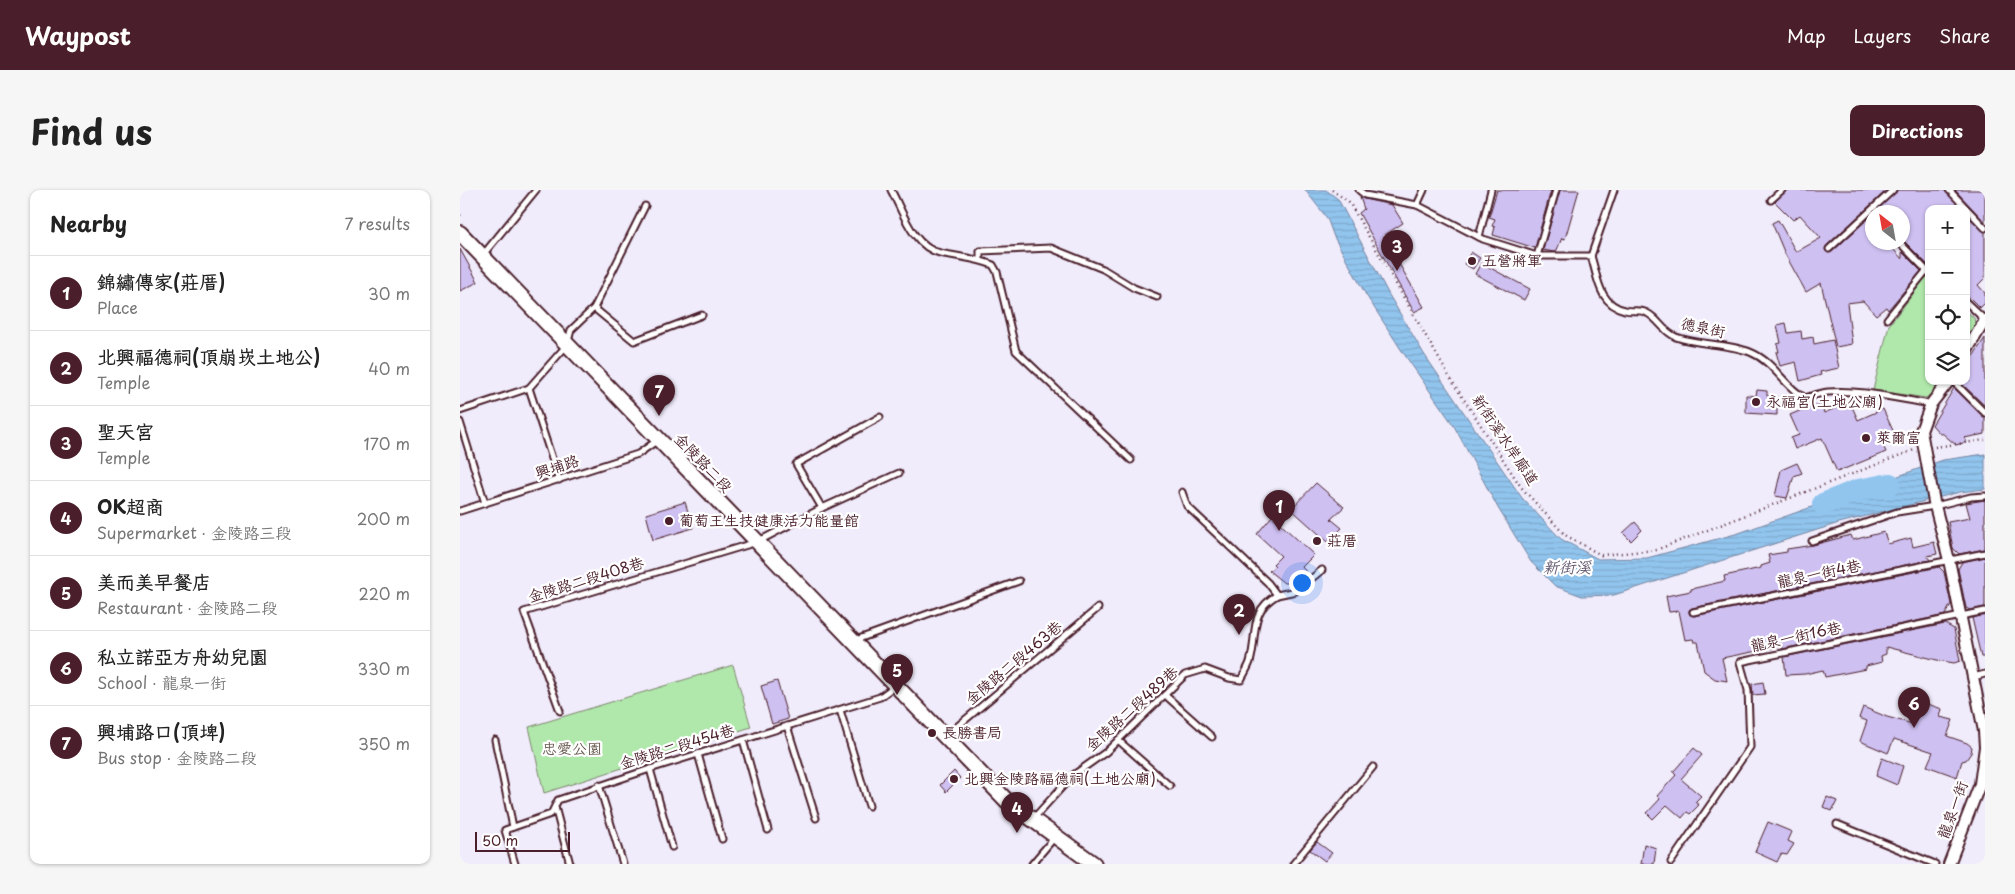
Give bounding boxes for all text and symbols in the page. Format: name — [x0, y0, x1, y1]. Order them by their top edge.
text: Waypost — [25, 17, 131, 53]
text: Map — [1787, 22, 1826, 49]
text: Layers — [1854, 22, 1911, 49]
text: Share — [1939, 22, 1990, 49]
text: Find us — [30, 104, 152, 157]
button: Directions — [1850, 105, 1985, 156]
north arrow — [1865, 205, 1910, 250]
map controls — [1925, 205, 1970, 385]
button: + — [1925, 205, 1970, 250]
text: Nearby — [50, 207, 127, 239]
text: 7 results — [345, 211, 410, 235]
pin: 3 — [1381, 230, 1413, 271]
place label: 五營將軍 — [1482, 248, 1542, 271]
button: − — [1925, 250, 1970, 295]
marker: 五營將軍 — [1466, 255, 1478, 267]
text: 錦繡傳家(莊厝) — [97, 267, 225, 295]
text: 1 — [62, 281, 70, 305]
text: 30 m — [368, 281, 410, 305]
text: Place — [97, 295, 138, 319]
button: locate — [1925, 295, 1970, 340]
street label: 德泉街 — [1679, 311, 1728, 342]
button: layers — [1925, 340, 1970, 385]
text: 北興福德祠(頂崩崁土地公) — [97, 342, 320, 370]
text: 2 — [60, 356, 72, 380]
text: 40 m — [368, 356, 410, 380]
text: Temple — [97, 370, 150, 394]
pin: 7 — [643, 375, 675, 416]
street label: 新街溪水岸廊道 — [1467, 389, 1545, 489]
place label: 永福宮(土地公廟) — [1766, 389, 1883, 412]
marker: 永福宮(土地公廟) — [1750, 396, 1762, 408]
text: 聖天宮 — [97, 417, 154, 445]
place label: 萊爾富 — [1876, 425, 1921, 448]
street label: 金陵路二段 — [670, 427, 738, 497]
text: 3 — [61, 431, 71, 455]
text: 170 m — [364, 431, 410, 455]
marker: 萊爾富 — [1860, 432, 1872, 444]
text: Temple — [97, 445, 150, 469]
street label: 興埔路 — [532, 448, 581, 483]
pin: 1 — [1263, 490, 1295, 531]
text: OK超商 — [97, 492, 164, 520]
text: 4 — [61, 506, 71, 530]
text: 200 m — [357, 506, 410, 530]
place label: 葡萄王生技健康活力能量館 — [679, 508, 859, 531]
marker: 葡萄王生技健康活力能量館 — [663, 515, 675, 527]
text: Supermarket · 金陵路三段 — [97, 520, 291, 544]
place label: 莊厝 — [1327, 528, 1357, 551]
marker: 莊厝 — [1311, 535, 1323, 547]
street label: 金陵路二段408巷 — [525, 550, 646, 607]
street label: 龍泉一街4巷 — [1775, 552, 1863, 593]
water label: 新街溪 — [1543, 554, 1592, 578]
text: 美而美早餐店 — [97, 567, 211, 595]
your location — [1289, 570, 1315, 596]
text: 5 — [61, 581, 71, 605]
text: 220 m — [359, 581, 410, 605]
pin: 2 — [1223, 594, 1255, 635]
text: Restaurant · 金陵路二段 — [97, 595, 277, 619]
street label: 金陵路二段463巷 — [960, 614, 1067, 709]
street label: 龍泉一街16巷 — [1748, 615, 1843, 656]
text: 私立諾亞方舟幼兒園 — [97, 642, 268, 670]
pin: 5 — [881, 654, 913, 695]
text: 6 — [60, 656, 72, 680]
text: 330 m — [357, 656, 410, 680]
street label: 金陵路二段489巷 — [1080, 660, 1182, 756]
text: School · 龍泉一街 — [97, 670, 226, 694]
pin: 6 — [1898, 687, 1930, 728]
text: 興埔路口(頂埤) — [97, 717, 225, 745]
street label: 金陵路二段454巷 — [616, 717, 737, 774]
place label: 長勝書局 — [942, 720, 1002, 743]
marker: 長勝書局 — [926, 727, 938, 739]
text: 7 — [61, 731, 71, 755]
text: 350 m — [358, 731, 410, 755]
park label: 忠愛公園 — [542, 736, 602, 759]
text: Bus stop · 金陵路二段 — [97, 745, 257, 769]
place label: 北興金陵路福德祠(土地公廟) — [964, 766, 1156, 789]
marker: 北興金陵路福德祠(土地公廟) — [948, 773, 960, 785]
street label: 龍泉一街 — [1931, 777, 1973, 842]
pin: 4 — [1001, 792, 1033, 833]
scale bar — [475, 829, 570, 852]
text: 50 m — [482, 830, 518, 851]

